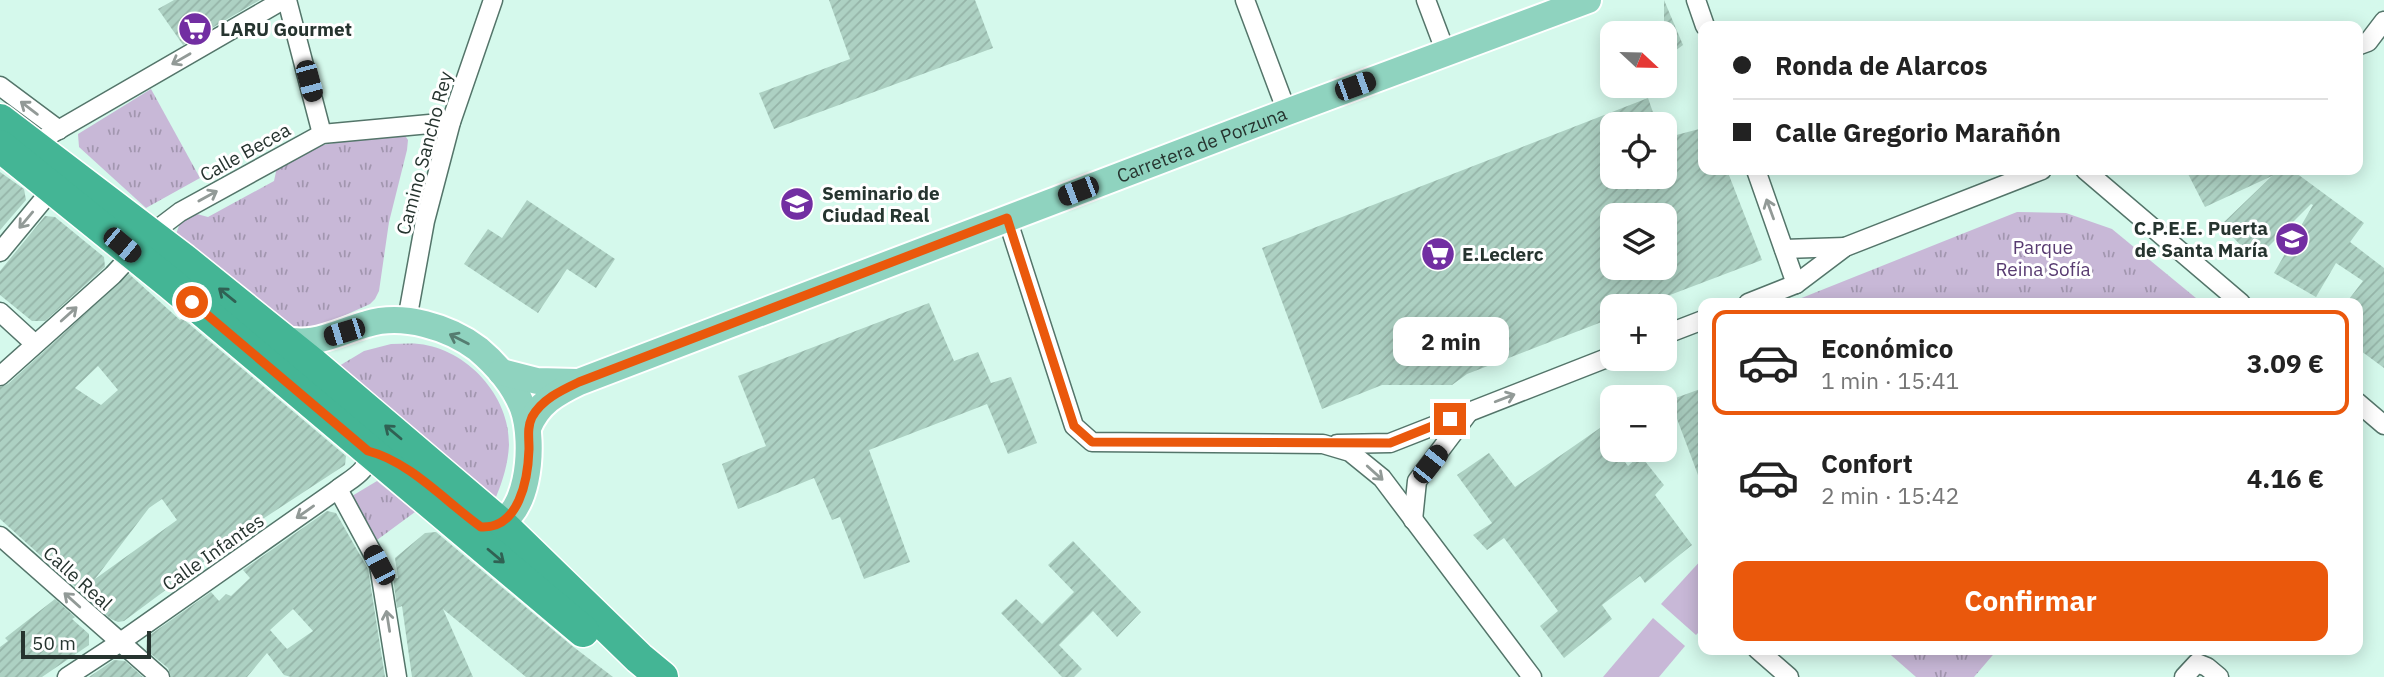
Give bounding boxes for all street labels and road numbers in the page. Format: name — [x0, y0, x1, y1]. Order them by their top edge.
street label: Camino Sancho Rey — [391, 68, 458, 237]
street label: Carretera de Porzuna — [1113, 101, 1290, 188]
street label: Calle Becea — [195, 117, 295, 187]
street label: Calle Infantes — [157, 508, 269, 596]
street label: Calle Real — [38, 541, 118, 615]

